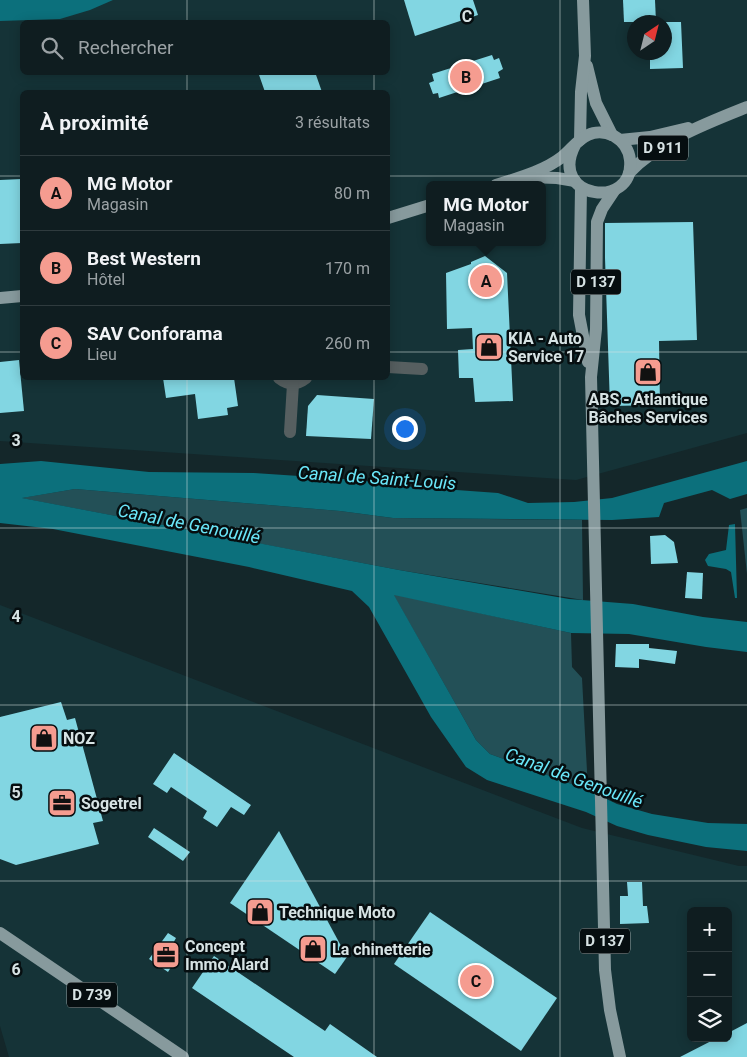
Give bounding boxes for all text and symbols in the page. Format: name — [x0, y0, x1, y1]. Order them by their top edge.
text: C — [462, 7, 472, 26]
north arrow — [627, 15, 672, 60]
search box — [20, 20, 390, 75]
icon: search — [38, 34, 66, 62]
text: Rechercher — [78, 36, 173, 59]
pin: B — [450, 58, 482, 96]
text: À proximité — [40, 111, 149, 135]
text: 3 résultats — [295, 113, 370, 132]
road number: D 911 — [638, 136, 688, 160]
text: MG Motor — [87, 172, 173, 195]
popup — [426, 181, 546, 246]
text: A — [51, 184, 61, 203]
text: 80 m — [334, 184, 370, 203]
text: MG Motor — [443, 193, 529, 216]
text: Magasin — [87, 195, 148, 214]
text: Magasin — [443, 216, 505, 235]
text: Best Western — [87, 247, 201, 270]
text: B — [51, 259, 61, 278]
text: 170 m — [325, 259, 370, 278]
pin: A — [470, 262, 502, 300]
text: Hôtel — [87, 270, 125, 289]
road number: D 137 — [571, 270, 621, 294]
text: SAV Conforama — [87, 322, 223, 345]
place label: KIA - Auto Service 17 — [508, 329, 584, 366]
shop icon: KIA - Auto Service 17 — [474, 332, 504, 362]
text: C — [51, 334, 61, 353]
text: 260 m — [325, 334, 370, 353]
text: Lieu — [87, 345, 117, 364]
shop icon: ABS - Atlantique Bâches Services — [633, 357, 663, 387]
place label: ABS - Atlantique Bâches Services — [588, 390, 708, 427]
your location — [392, 416, 418, 442]
text: 3 — [11, 431, 21, 450]
water label: Canal de Saint-Louis — [297, 461, 457, 494]
water label: Canal de Genouillé — [116, 499, 262, 548]
text: 4 — [11, 607, 21, 626]
shop icon: NOZ — [29, 723, 59, 753]
place label: NOZ — [63, 729, 95, 748]
water label: Canal de Genouillé — [503, 743, 646, 812]
text: 5 — [11, 783, 21, 802]
office icon: Sogetrel — [47, 788, 77, 818]
place label: Sogetrel — [81, 794, 142, 813]
shop icon: Technique Moto — [245, 897, 275, 927]
place label: Technique Moto — [279, 903, 395, 922]
map controls — [687, 907, 732, 1042]
button: + — [687, 907, 732, 952]
road number: D 137 — [580, 928, 630, 954]
shop icon: La chinetterie — [298, 934, 328, 964]
place label: Concept Immo Alard — [185, 937, 269, 974]
office icon: Concept Immo Alard — [151, 940, 181, 970]
place label: La chinetterie — [332, 940, 431, 959]
button: − — [687, 952, 732, 997]
text: 6 — [11, 960, 21, 979]
pin: C — [460, 962, 492, 1000]
road number: D 739 — [67, 982, 117, 1008]
button: layers — [687, 997, 732, 1042]

